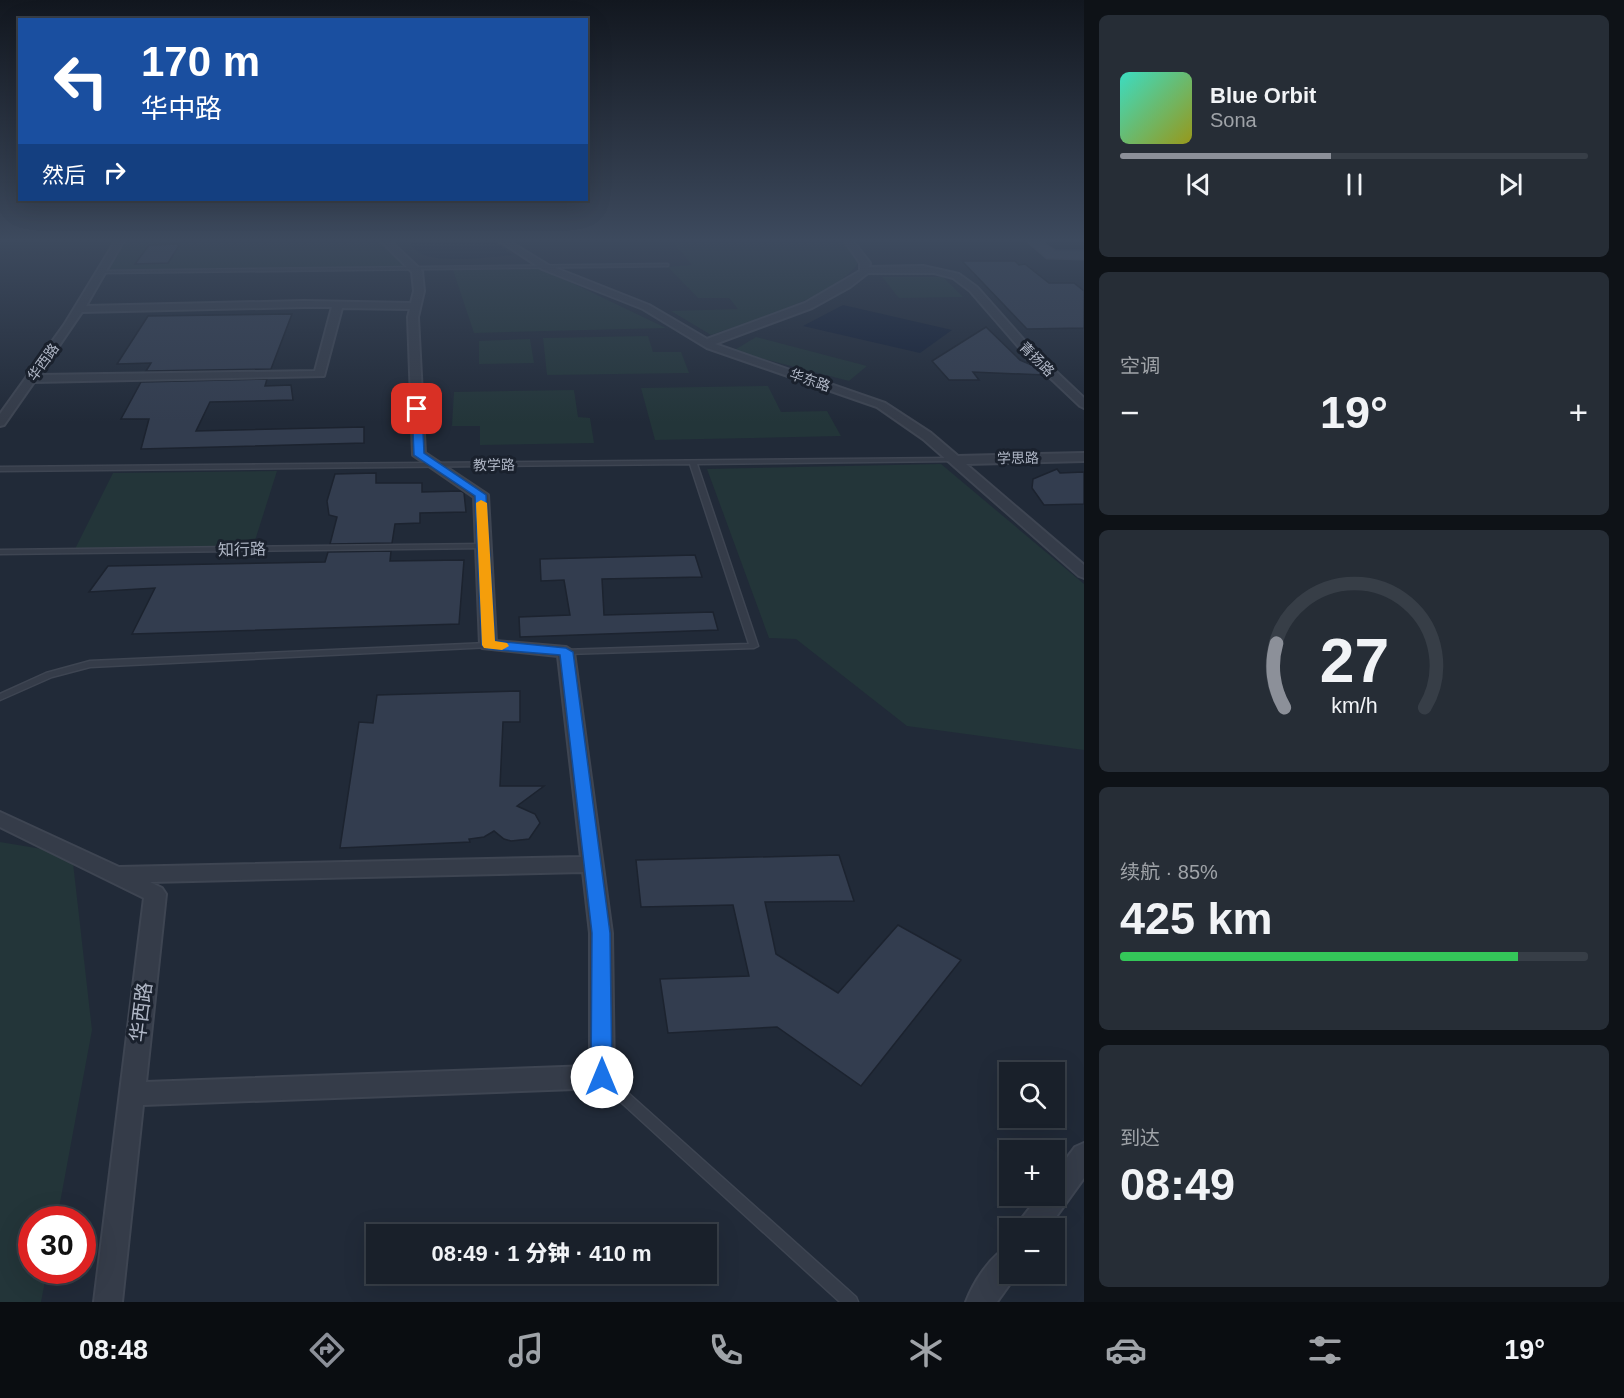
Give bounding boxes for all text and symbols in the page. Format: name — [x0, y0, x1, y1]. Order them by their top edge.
text: 170 m — [141, 38, 260, 85]
icon: left — [42, 42, 120, 120]
text: Blue Orbit — [1210, 83, 1316, 108]
text: 华中路 — [141, 94, 222, 124]
text: Sona — [1210, 109, 1257, 131]
icon: right — [98, 156, 131, 189]
text: 然后 — [42, 163, 86, 188]
icon: previous — [1182, 168, 1215, 201]
icon: pause — [1338, 168, 1371, 201]
icon: next — [1494, 168, 1527, 201]
street label: 青扬路 — [1016, 338, 1058, 380]
street label: 华西路 — [24, 340, 62, 384]
text: 空调 — [1120, 355, 1160, 377]
street label: 华东路 — [788, 366, 832, 394]
pin — [391, 383, 442, 434]
text: 19° — [1320, 387, 1388, 438]
icon: arrive — [400, 392, 433, 425]
text: − — [1120, 394, 1139, 431]
text: + — [1569, 394, 1588, 431]
street label: 学思路 — [997, 450, 1039, 466]
street label: 教学路 — [473, 457, 515, 473]
street label: 知行路 — [218, 541, 266, 558]
text: 27 — [1319, 626, 1389, 695]
text: km/h — [1331, 694, 1377, 718]
text: 续航 · 85% — [1120, 861, 1218, 883]
text: 425 km — [1120, 893, 1273, 944]
street label: 华西路 — [126, 981, 156, 1043]
position arrow — [570, 1045, 634, 1109]
map controls — [999, 1062, 1065, 1284]
button: search — [999, 1062, 1065, 1128]
text: 到达 — [1120, 1127, 1160, 1149]
button: + — [999, 1140, 1065, 1206]
text: 08:49 — [1120, 1159, 1235, 1210]
speed limit sign: 30 — [18, 1206, 96, 1284]
button: − — [999, 1218, 1065, 1284]
text: 08:49 · 1 分钟 · 410 m — [431, 1241, 652, 1266]
icon: directions — [306, 1329, 348, 1371]
icon: music — [505, 1329, 547, 1371]
icon: phone — [705, 1329, 747, 1371]
icon: climate — [905, 1329, 947, 1371]
icon: car — [1105, 1329, 1147, 1371]
icon: filters — [1304, 1329, 1346, 1371]
text: 08:48 — [79, 1335, 148, 1365]
text: 19° — [1504, 1335, 1545, 1365]

